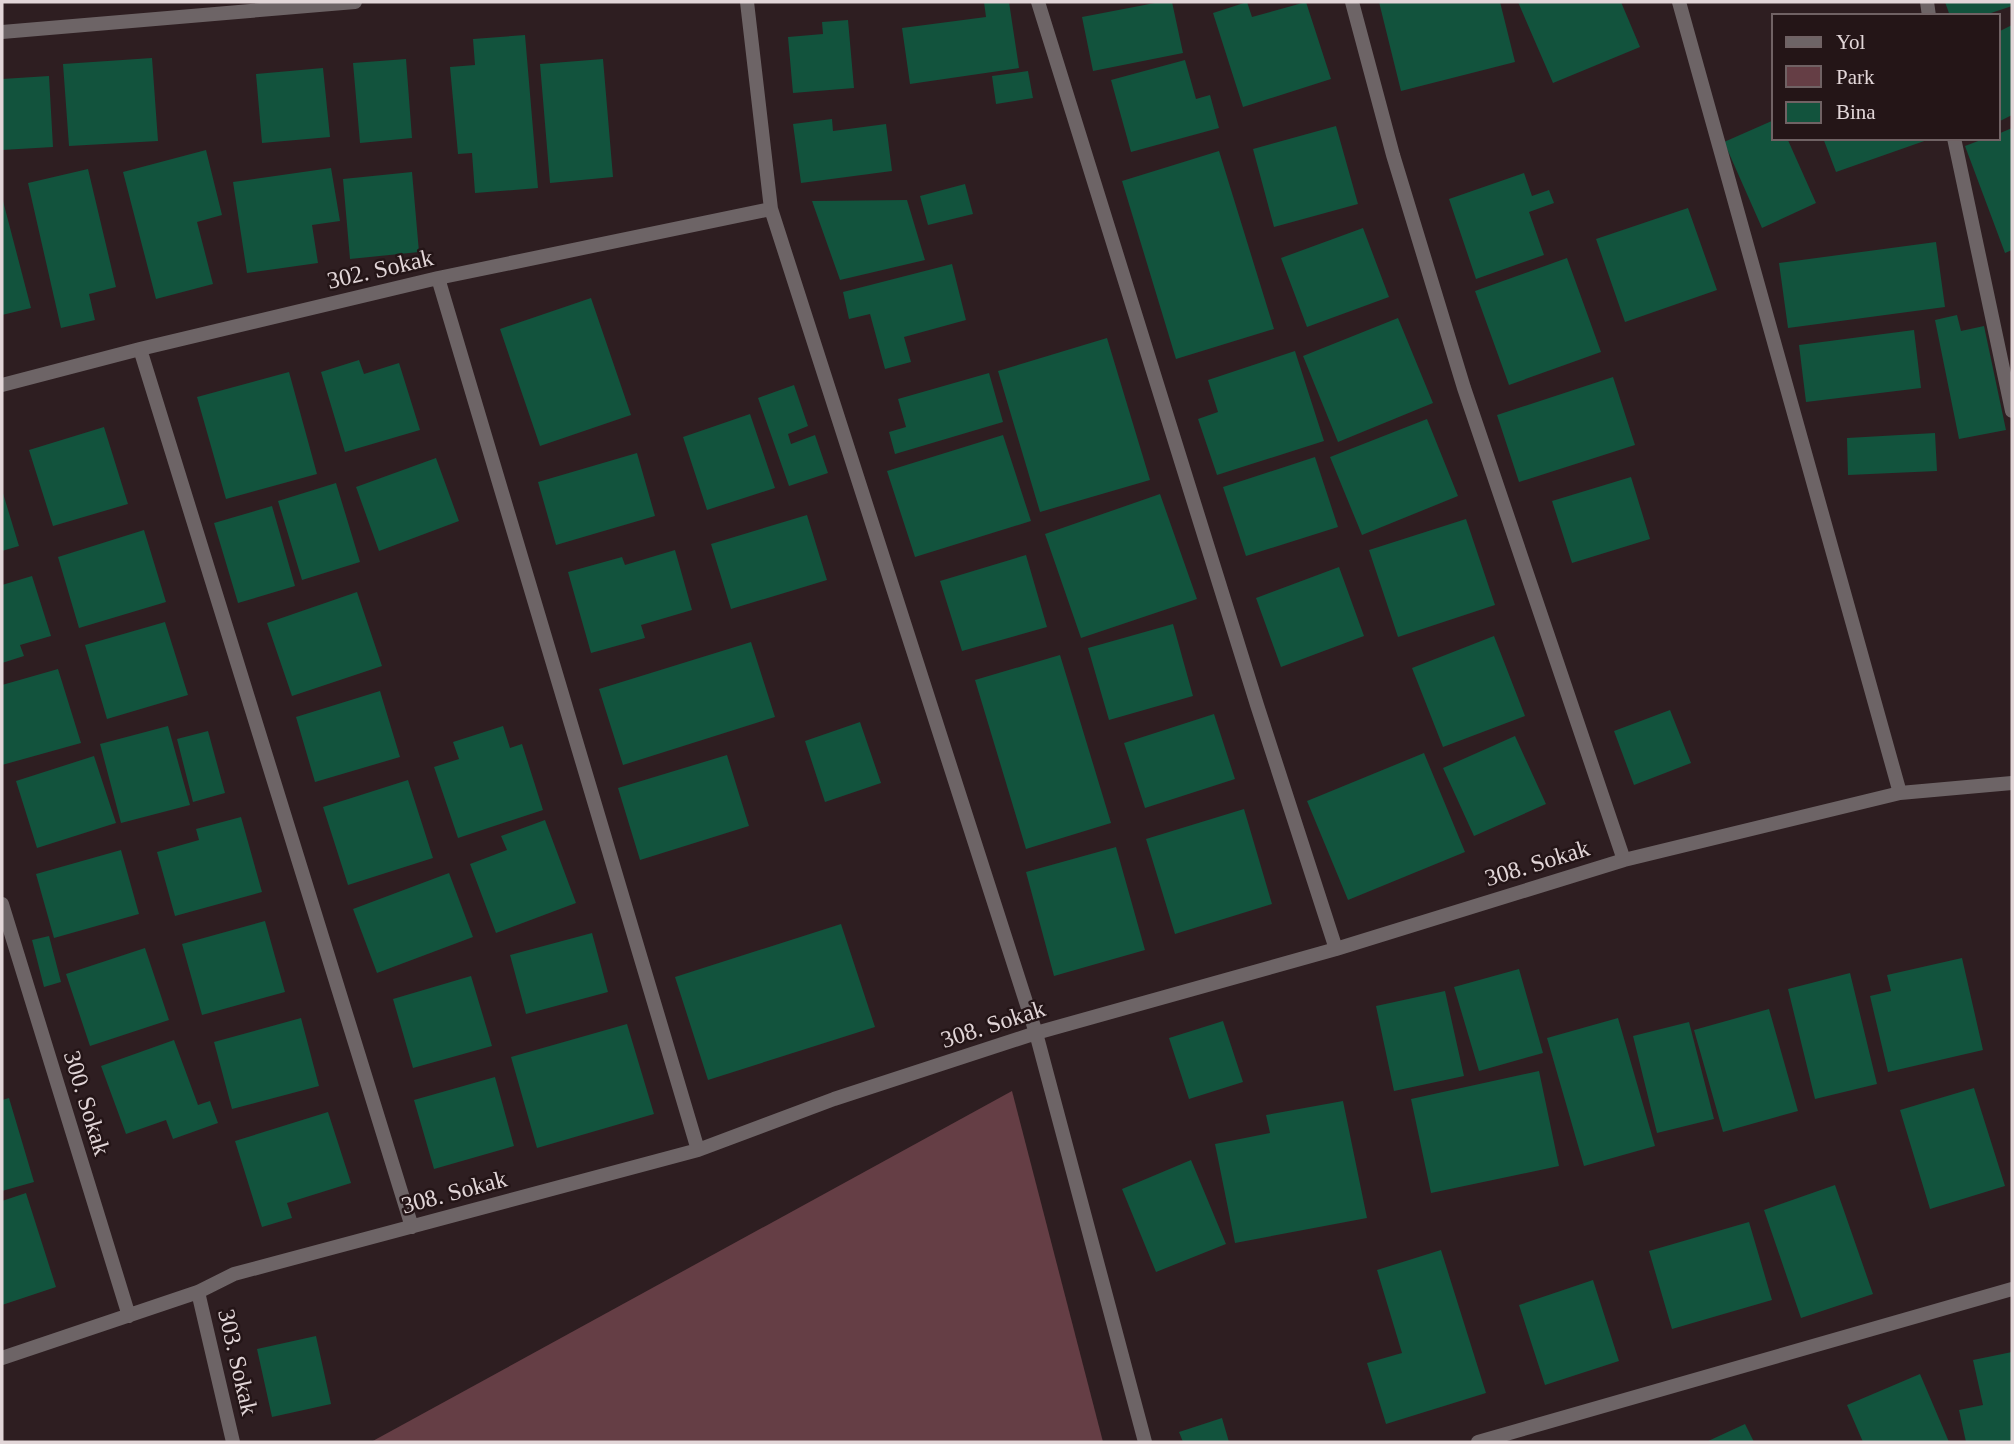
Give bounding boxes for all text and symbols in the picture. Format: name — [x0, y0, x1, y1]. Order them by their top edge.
legend — [1772, 14, 2000, 140]
text: Yol — [1836, 30, 1866, 54]
text: Park — [1836, 65, 1875, 89]
text: Bina — [1836, 100, 1876, 124]
street label: 302. Sokak — [324, 244, 436, 294]
street label: 308. Sokak — [1482, 835, 1592, 891]
street label: 308. Sokak — [938, 995, 1048, 1053]
street label: 300. Sokak — [59, 1048, 115, 1158]
street label: 308. Sokak — [398, 1165, 510, 1219]
street label: 303. Sokak — [213, 1306, 263, 1418]

